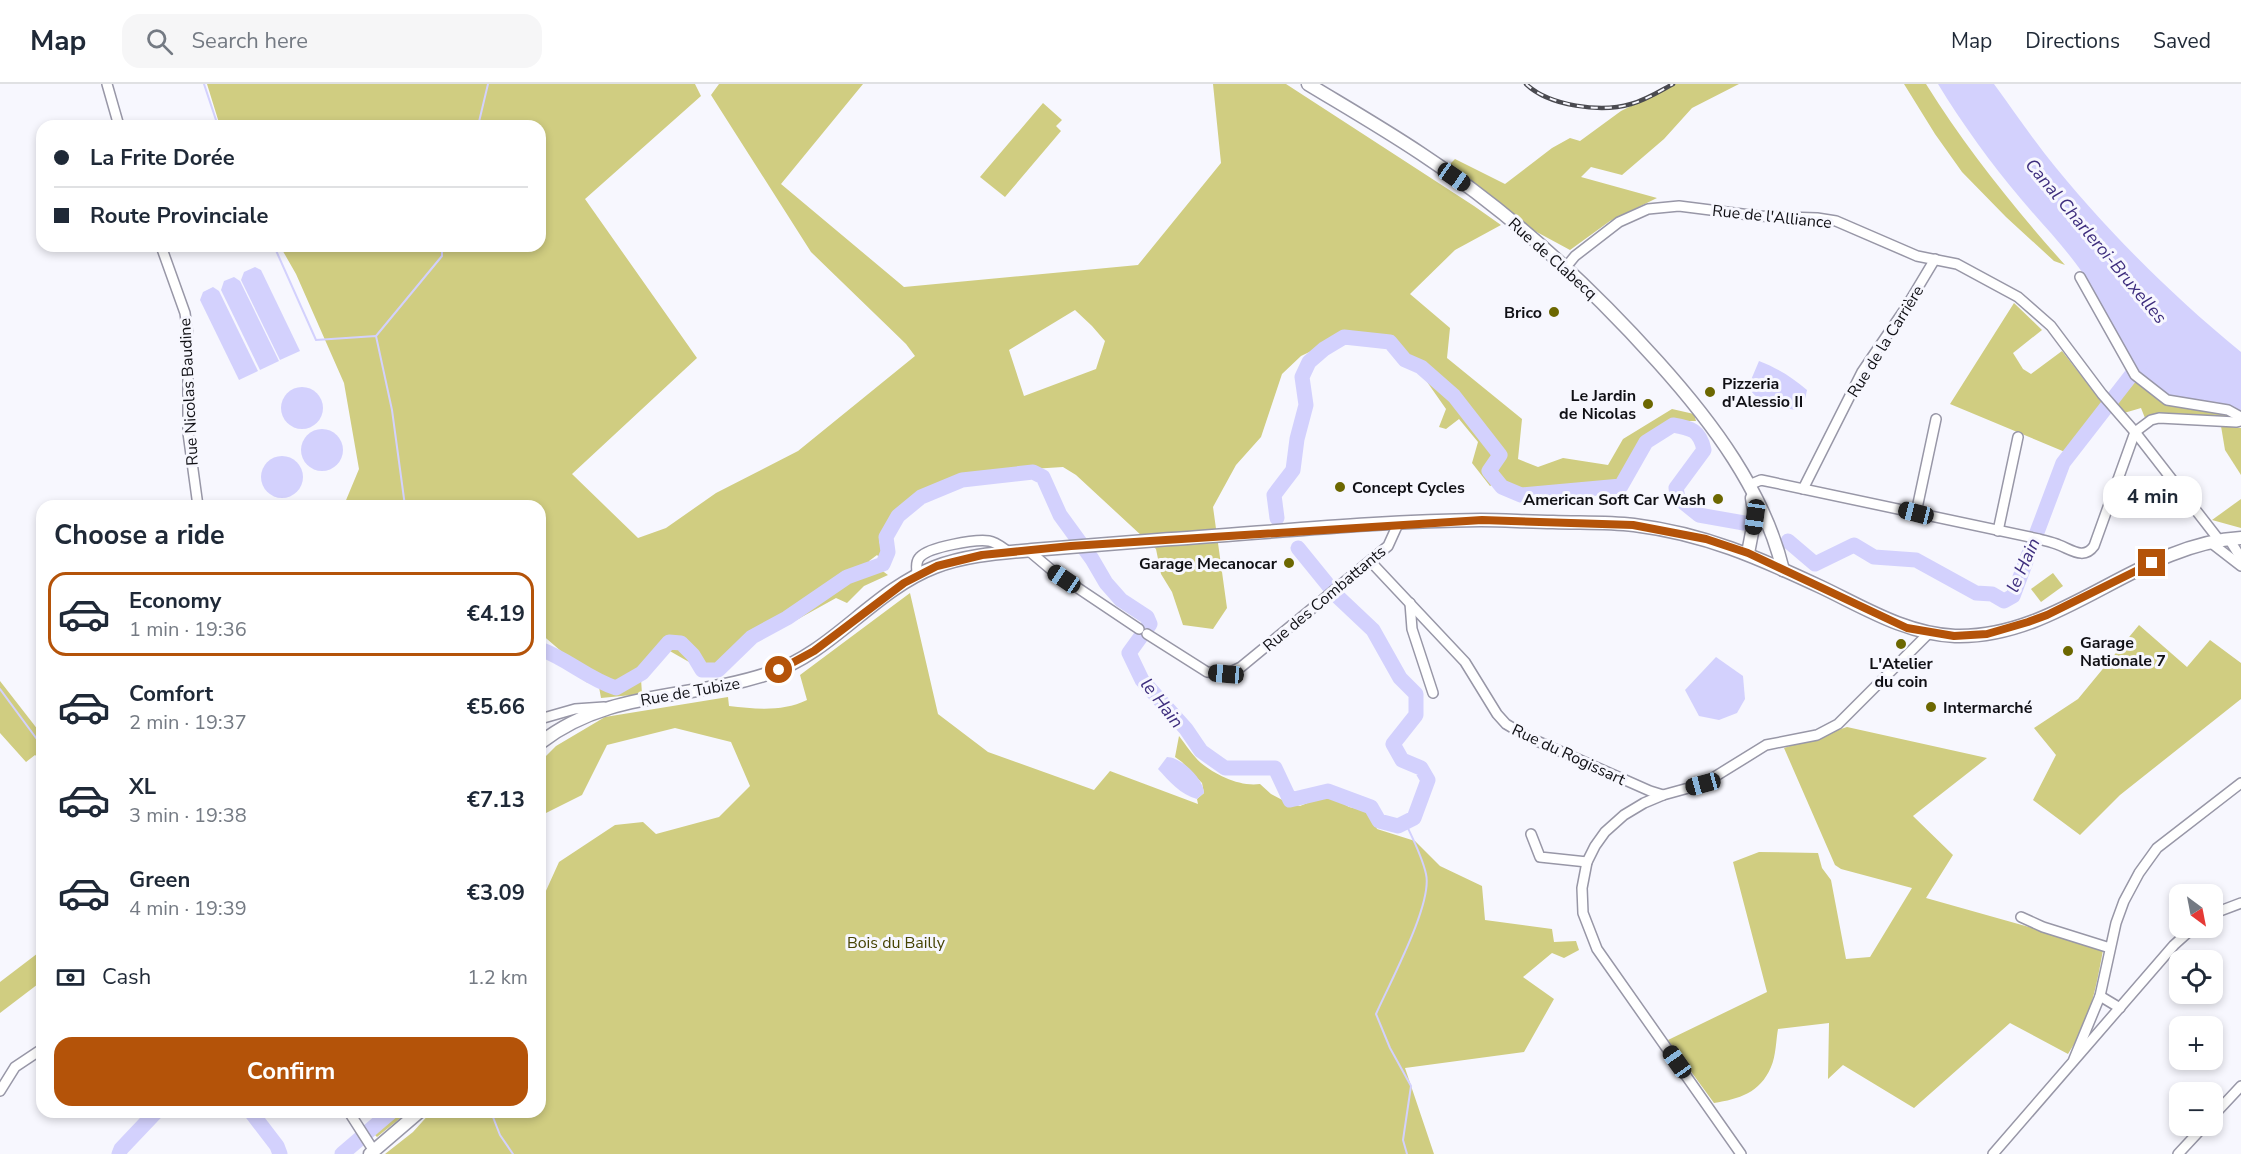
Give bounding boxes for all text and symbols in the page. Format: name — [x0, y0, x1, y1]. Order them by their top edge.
search box — [122, 14, 542, 68]
text: Map — [30, 22, 86, 60]
icon: search — [143, 25, 176, 58]
text: Search here — [191, 26, 308, 56]
text: Map — [1951, 27, 1992, 55]
text: Directions — [2025, 27, 2120, 55]
text: Saved — [2153, 27, 2211, 55]
text: La Frite Dorée — [90, 143, 235, 173]
water label: Canal Charleroi-Bruxelles — [2020, 153, 2172, 329]
car — [1434, 159, 1474, 195]
street label: Rue de l'Alliance — [1711, 200, 1833, 234]
text: Route Provinciale — [90, 201, 268, 231]
street label: Rue de Clabecq — [1503, 213, 1602, 305]
street label: Rue de la Carrière — [1843, 281, 1929, 402]
place label: Brico — [1504, 302, 1542, 324]
marker: Brico — [1547, 305, 1561, 319]
street label: Rue Nicolas Baudine — [174, 318, 204, 466]
place label: Pizzeria d'Alessio II — [1722, 373, 1803, 413]
place label: Le Jardin de Nicolas — [1559, 385, 1636, 425]
marker: Pizzeria d'Alessio II — [1703, 385, 1717, 399]
marker: Le Jardin de Nicolas — [1641, 397, 1655, 411]
callout: 4 min — [2102, 476, 2202, 518]
place label: Concept Cycles — [1352, 477, 1465, 499]
marker: Concept Cycles — [1333, 480, 1347, 494]
text: 4 min — [2127, 483, 2178, 510]
place label: American Soft Car Wash — [1523, 489, 1706, 511]
marker: American Soft Car Wash — [1711, 492, 1725, 506]
car — [1744, 498, 1766, 536]
car — [1896, 500, 1936, 526]
text: Choose a ride — [54, 517, 225, 554]
water label: le Hain — [2000, 534, 2046, 596]
street label: Rue des Combattants — [1258, 541, 1391, 657]
route end — [2138, 549, 2165, 576]
place label: Garage Mecanocar — [1139, 553, 1278, 575]
marker: Garage Mecanocar — [1282, 556, 1296, 570]
car — [1044, 561, 1084, 597]
text: Economy — [129, 586, 221, 616]
icon: car — [57, 587, 111, 641]
text: €4.19 — [467, 599, 525, 629]
text: 1 min · 19:36 — [129, 616, 247, 643]
place label: Garage Nationale 7 — [2080, 632, 2166, 672]
marker: L'Atelier du coin — [1894, 637, 1908, 651]
marker: Garage Nationale 7 — [2061, 644, 2075, 658]
place label: L'Atelier du coin — [1869, 653, 1933, 693]
route start — [765, 656, 792, 683]
car — [1207, 663, 1245, 685]
street label: Rue de Tubize — [639, 672, 742, 712]
water label: le Hain — [1135, 673, 1189, 733]
text: Comfort — [129, 679, 213, 709]
icon: car — [57, 680, 111, 734]
text: €5.66 — [467, 692, 525, 722]
place label: Intermarché — [1943, 697, 2033, 719]
marker: Intermarché — [1924, 700, 1938, 714]
text: 2 min · 19:37 — [129, 709, 247, 736]
street label: Rue du Rogissart — [1508, 719, 1629, 791]
car — [1683, 771, 1723, 797]
text: XL — [129, 772, 156, 802]
icon: car — [57, 773, 111, 827]
text: €7.13 — [467, 785, 525, 815]
text: 3 min · 19:38 — [129, 802, 247, 829]
text: Green — [129, 865, 190, 895]
icon: car — [57, 866, 111, 920]
text: €3.09 — [467, 878, 525, 908]
north arrow — [2169, 884, 2223, 938]
map controls — [2169, 884, 2223, 1136]
text: 4 min · 19:39 — [129, 895, 247, 922]
park label: Bois du Bailly — [847, 932, 946, 954]
button: locate — [2169, 950, 2223, 1004]
icon: cash — [54, 961, 87, 994]
text: Cash — [102, 962, 151, 992]
text: 1.2 km — [467, 964, 528, 991]
button: + — [2169, 1016, 2223, 1070]
button: Confirm — [54, 1037, 528, 1106]
car — [1659, 1042, 1695, 1082]
button: − — [2169, 1082, 2223, 1136]

